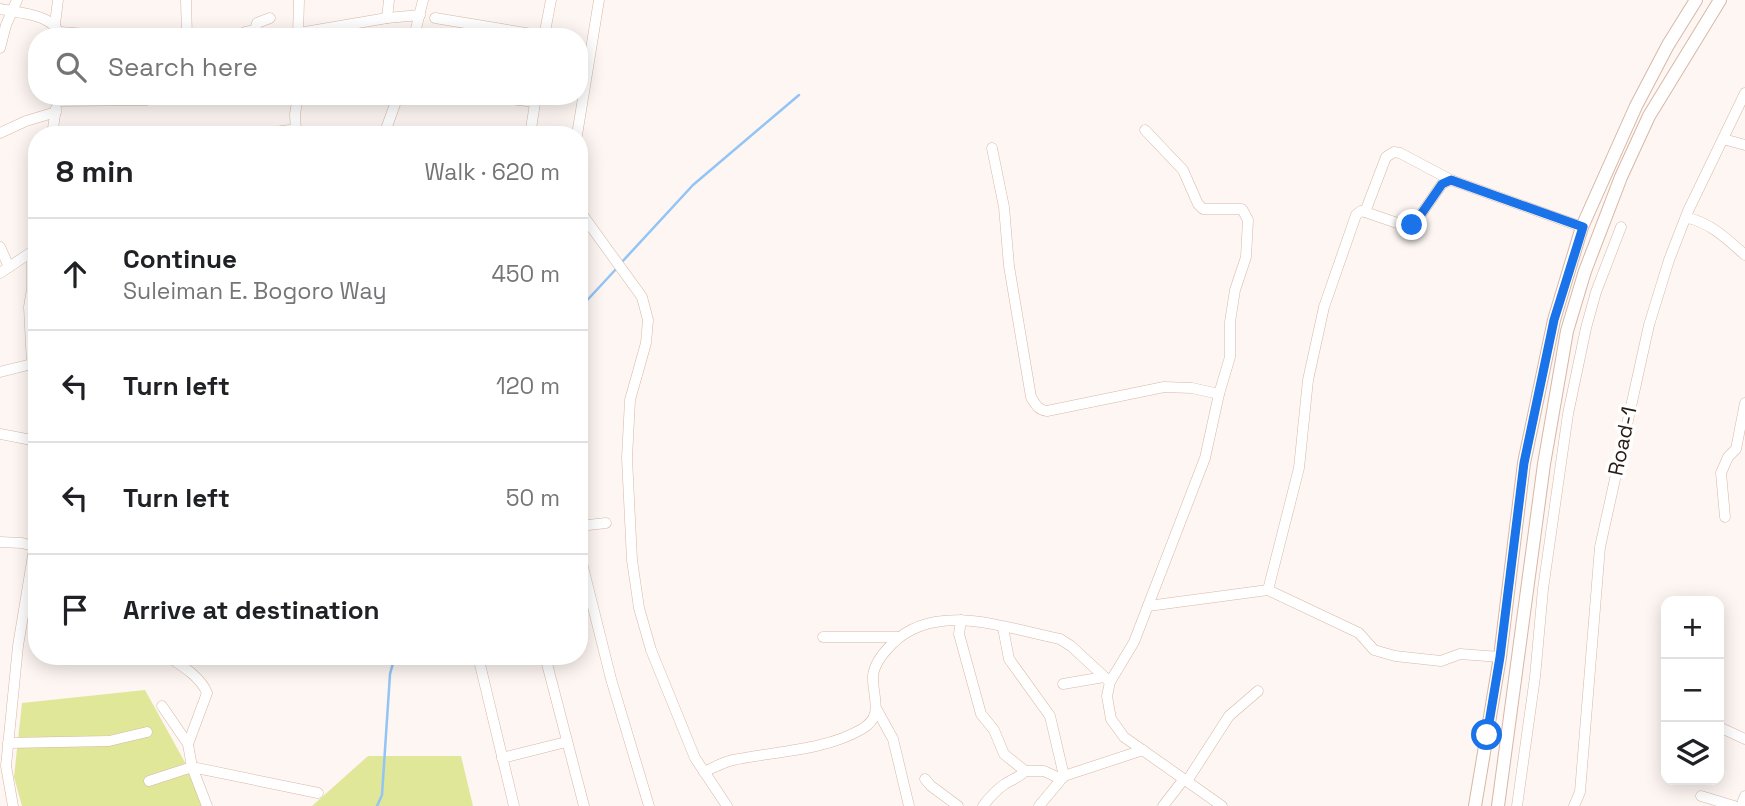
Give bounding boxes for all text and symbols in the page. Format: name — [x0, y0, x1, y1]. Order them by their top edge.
search box — [28, 28, 588, 105]
icon: search — [52, 48, 90, 86]
text: Search here — [108, 50, 258, 84]
text: 8 min — [56, 152, 134, 191]
text: Walk · 620 m — [424, 157, 560, 187]
route end — [1396, 209, 1427, 240]
text: Continue — [123, 242, 237, 276]
icon: ahead — [56, 255, 94, 293]
text: 450 m — [491, 259, 560, 289]
text: Suleiman E. Bogoro Way — [123, 276, 387, 306]
icon: left — [56, 367, 94, 405]
text: Turn left — [123, 369, 230, 403]
text: 120 m — [496, 371, 560, 401]
street label: Road-1 — [1602, 404, 1642, 478]
icon: left — [56, 479, 94, 517]
text: Turn left — [123, 481, 230, 515]
text: 50 m — [506, 483, 560, 513]
icon: arrive — [56, 591, 94, 629]
text: Arrive at destination — [123, 593, 380, 627]
map controls — [1661, 596, 1724, 785]
button: + — [1661, 596, 1724, 659]
button: − — [1661, 659, 1724, 722]
route start — [1471, 719, 1502, 750]
button: layers — [1661, 722, 1724, 785]

